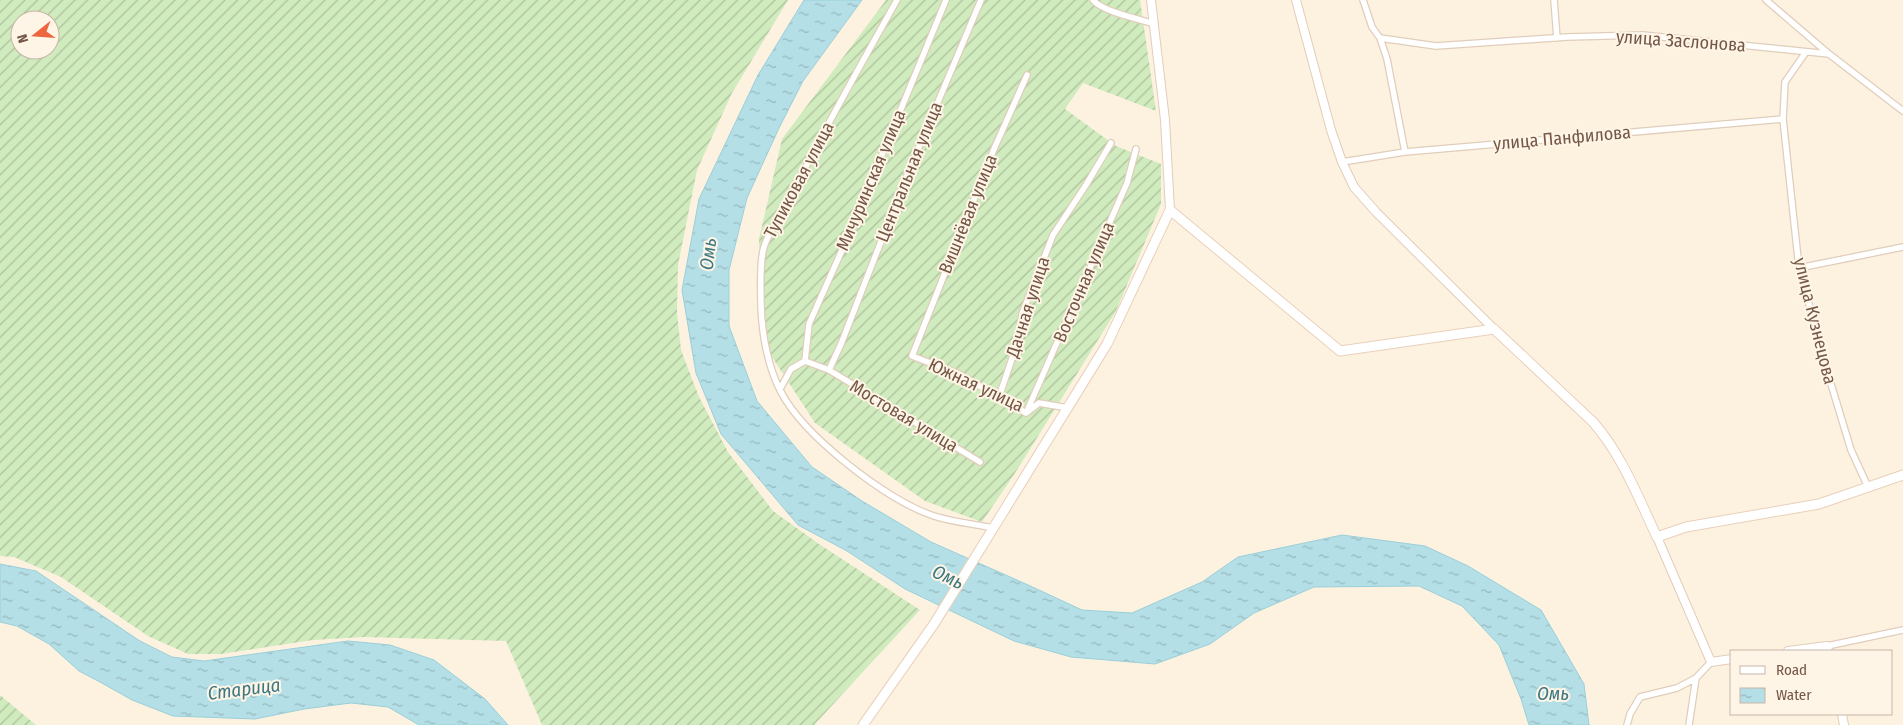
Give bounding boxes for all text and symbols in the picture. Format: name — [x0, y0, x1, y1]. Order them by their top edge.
north arrow — [10, 10, 60, 60]
street label: улица Заслонова — [1615, 25, 1747, 57]
text: N — [14, 32, 32, 45]
street label: Центральная улица — [871, 99, 947, 245]
street label: Мичуринская улица — [831, 106, 911, 254]
street label: Тупиковая улица — [759, 118, 839, 242]
street label: улица Панфилова — [1492, 121, 1632, 155]
street label: Вишнёвая улица — [934, 151, 1002, 277]
street label: Восточная улица — [1049, 218, 1119, 346]
water label: Омь — [695, 236, 721, 271]
street label: Дачная улица — [1001, 254, 1055, 361]
street label: улица Кузнецова — [1789, 255, 1841, 387]
street label: Южная улица — [925, 353, 1027, 417]
street label: Мостовая улица — [846, 375, 962, 457]
water label: Омь — [929, 560, 968, 594]
legend — [1730, 650, 1893, 715]
text: Road — [1776, 661, 1807, 679]
water label: Старица — [206, 673, 282, 705]
water label: Омь — [1537, 682, 1569, 705]
text: Water — [1776, 686, 1812, 704]

